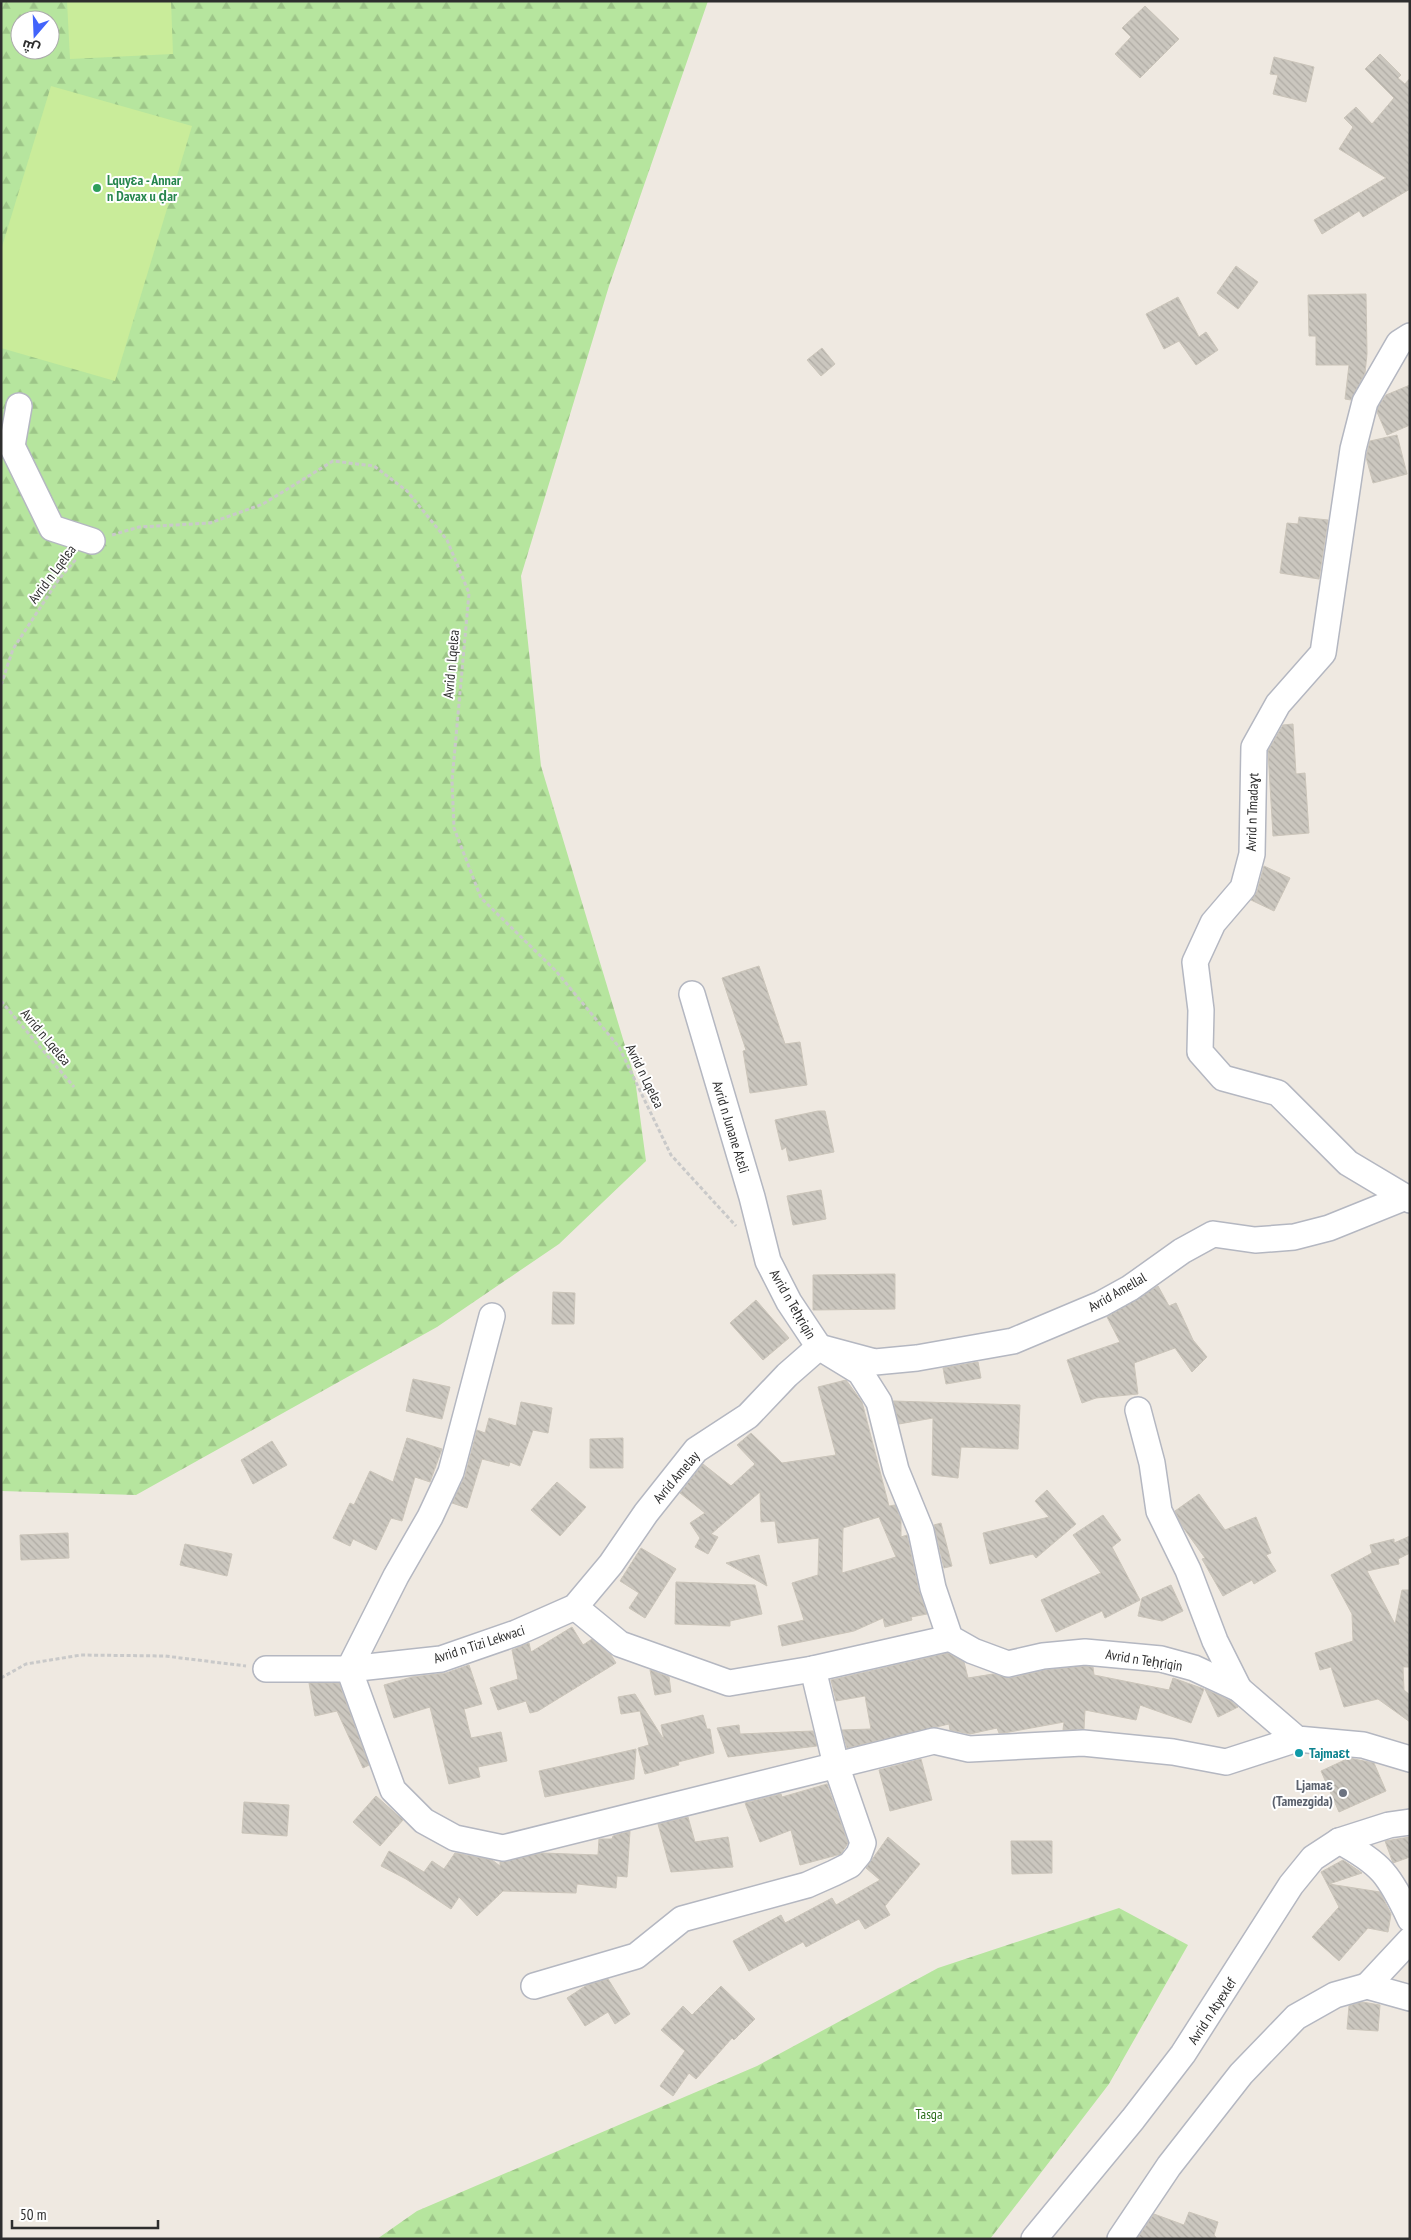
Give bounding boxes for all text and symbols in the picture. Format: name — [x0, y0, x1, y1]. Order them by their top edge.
north arrow — [10, 10, 60, 60]
text: ش — [19, 36, 42, 59]
place label: Lquyɛa - Annar n Davax u ḍar — [107, 171, 182, 205]
marker: Lquyɛa - Annar n Davax u ḍar — [91, 182, 103, 194]
street label: Avrid n Lqelɛa — [24, 541, 80, 607]
street label: Avrid n Lqelɛa — [439, 629, 463, 699]
street label: Avrid n Tmadaɣt — [1242, 772, 1262, 852]
street label: Avrid n Lqelɛa — [17, 1005, 75, 1069]
street label: Avrid n Lqelɛa — [622, 1041, 668, 1111]
street label: Avrid n Junane Atɛli — [708, 1079, 754, 1175]
street label: Avrid n Teḥṛiqin — [766, 1266, 820, 1342]
street label: Avrid Amellal — [1085, 1268, 1150, 1316]
street label: Avrid Amelay — [649, 1447, 704, 1507]
street label: Avrid n Tizi Lekwaci — [431, 1621, 527, 1667]
street label: Avrid n Teḥṛiqin — [1104, 1645, 1184, 1675]
place label: Tajmaɛt — [1309, 1744, 1349, 1762]
marker: Tajmaɛt — [1293, 1747, 1305, 1759]
place label: Ljamaɛ (Tamezgida) — [1272, 1776, 1333, 1810]
marker: Ljamaɛ (Tamezgida) — [1337, 1787, 1349, 1799]
street label: Avrid n Atyexlef — [1184, 1974, 1240, 2048]
park label: Tasga — [915, 2105, 943, 2123]
scale bar — [12, 2198, 159, 2230]
text: 50 m — [20, 2205, 46, 2224]

